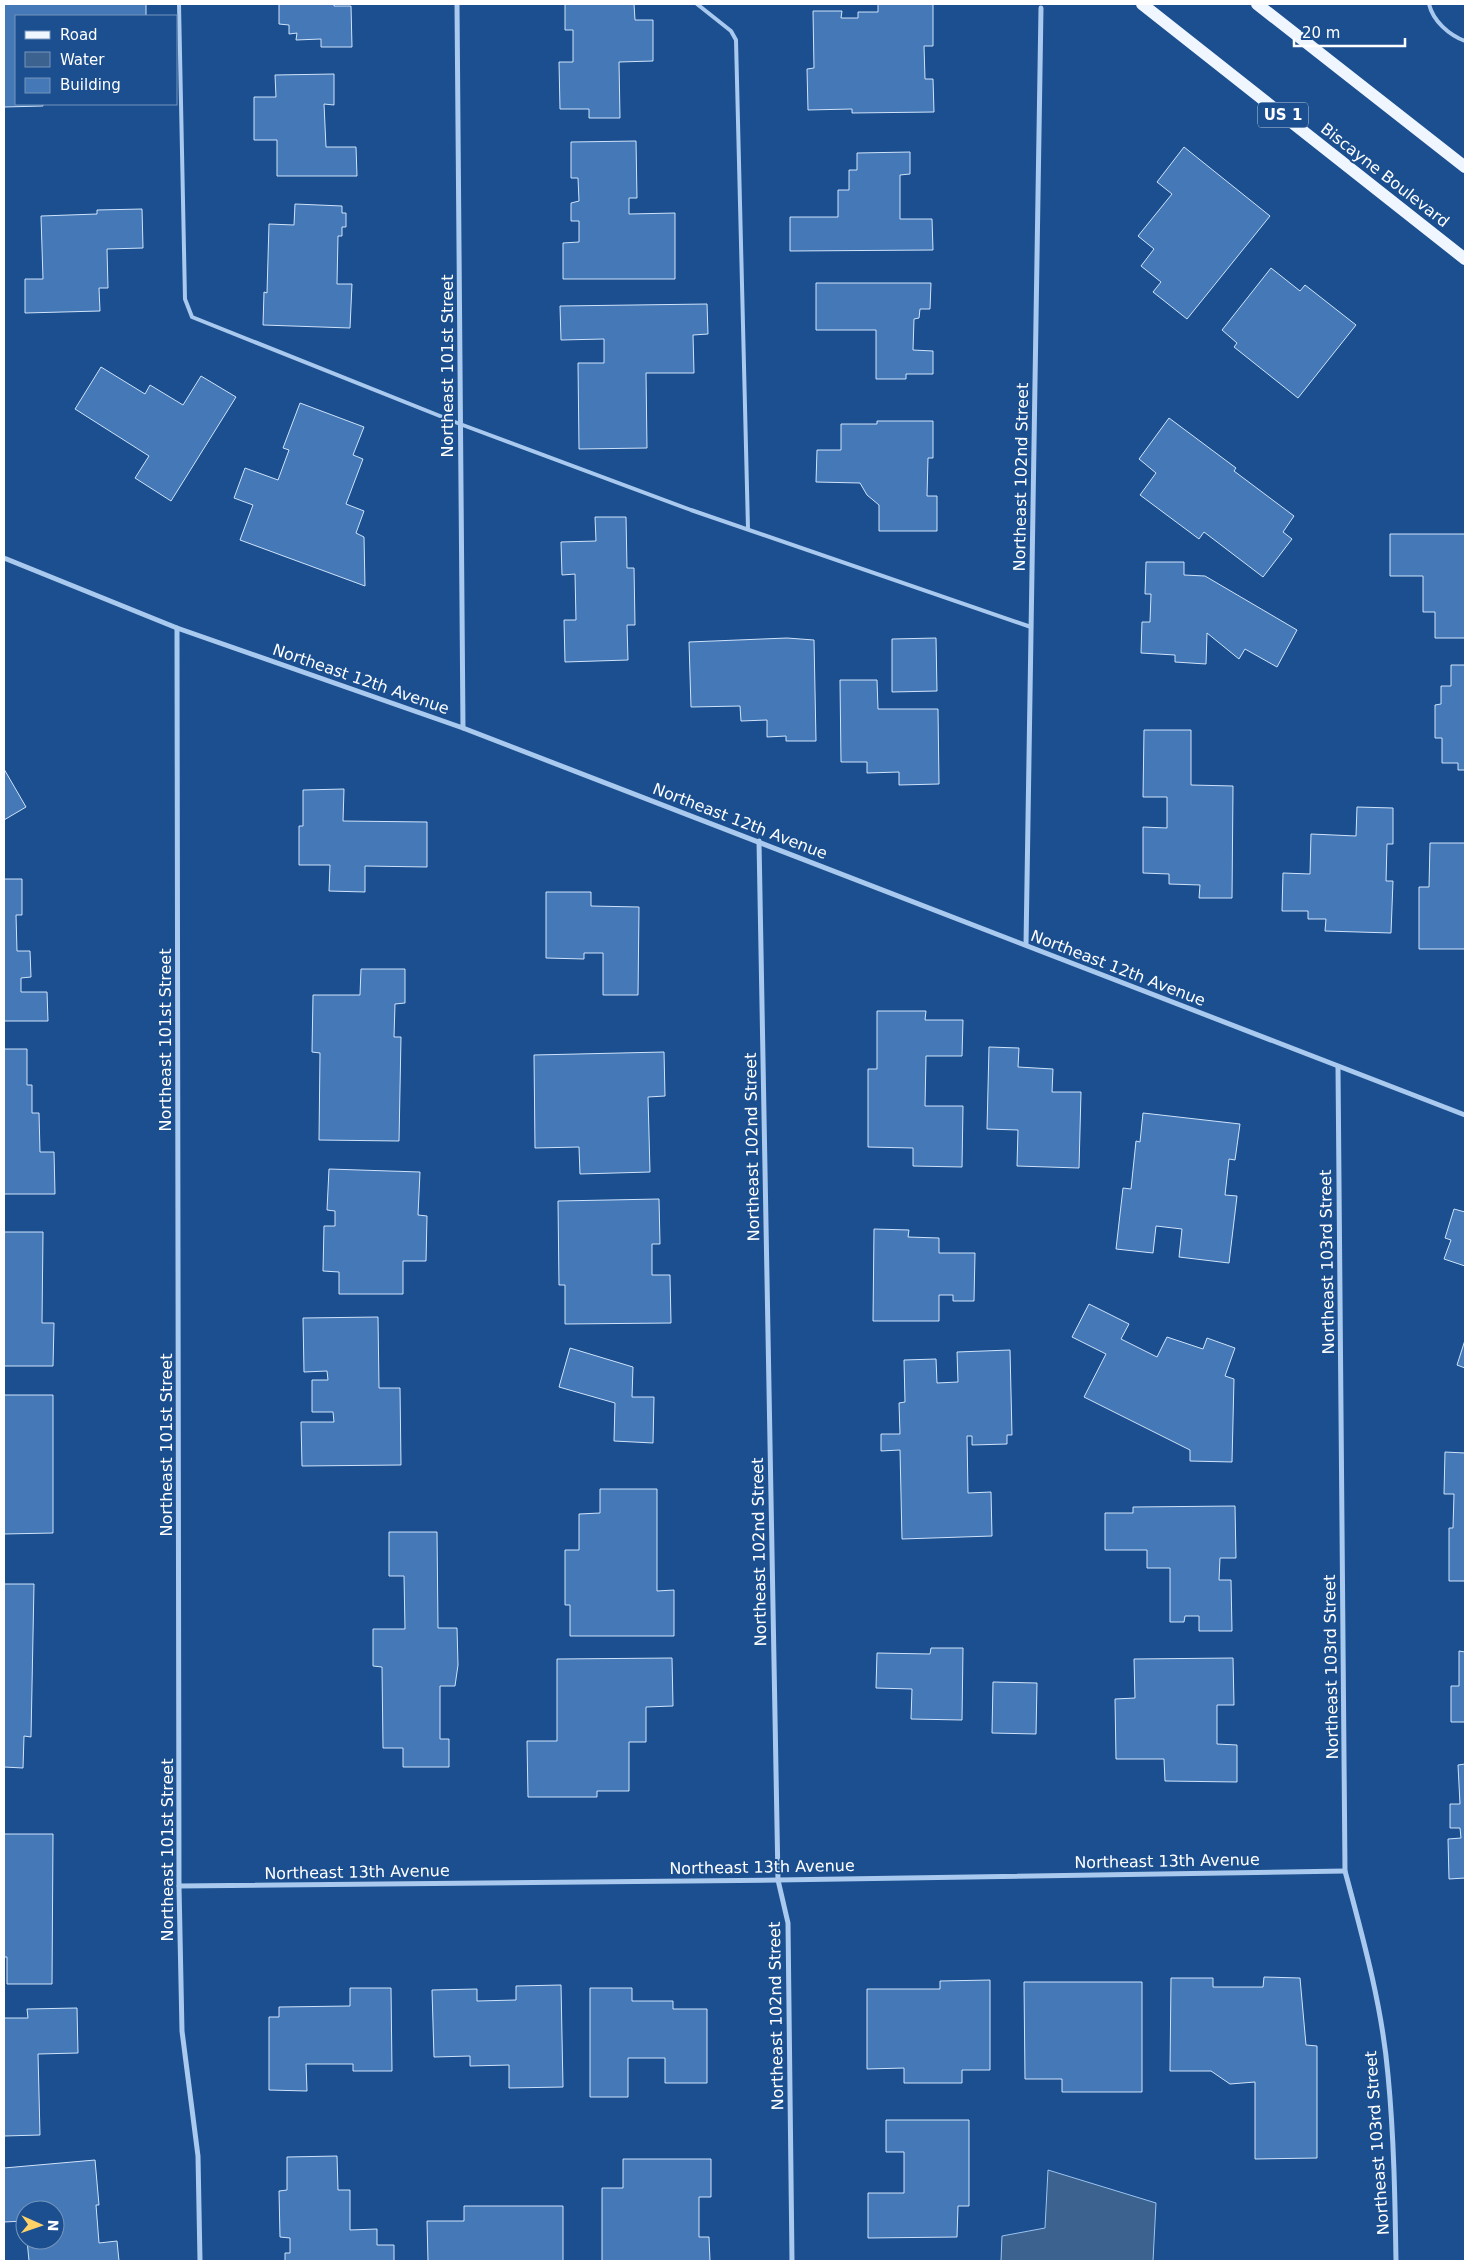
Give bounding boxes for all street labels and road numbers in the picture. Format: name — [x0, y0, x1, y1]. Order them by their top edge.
road number: US 1 — [1258, 102, 1308, 128]
street label: Biscayne Boulevard — [1317, 119, 1453, 231]
street label: Northeast 101st Street — [438, 275, 457, 457]
street label: Northeast 102nd Street — [1010, 383, 1032, 571]
street label: Northeast 12th Avenue — [270, 640, 452, 718]
street label: Northeast 12th Avenue — [650, 779, 830, 863]
street label: Northeast 12th Avenue — [1028, 926, 1208, 1010]
street label: Northeast 101st Street — [156, 949, 175, 1131]
street label: Northeast 102nd Street — [741, 1053, 763, 1241]
street label: Northeast 103rd Street — [1316, 1169, 1338, 1355]
street label: Northeast 101st Street — [157, 1354, 176, 1536]
street label: Northeast 102nd Street — [748, 1458, 770, 1646]
street label: Northeast 103rd Street — [1320, 1574, 1342, 1760]
street label: Northeast 101st Street — [158, 1759, 177, 1941]
street label: Northeast 13th Avenue — [1074, 1850, 1260, 1872]
street label: Northeast 13th Avenue — [669, 1856, 855, 1878]
street label: Northeast 13th Avenue — [264, 1861, 450, 1883]
street label: Northeast 102nd Street — [765, 1922, 787, 2110]
street label: Northeast 103rd Street — [1361, 2050, 1393, 2236]

